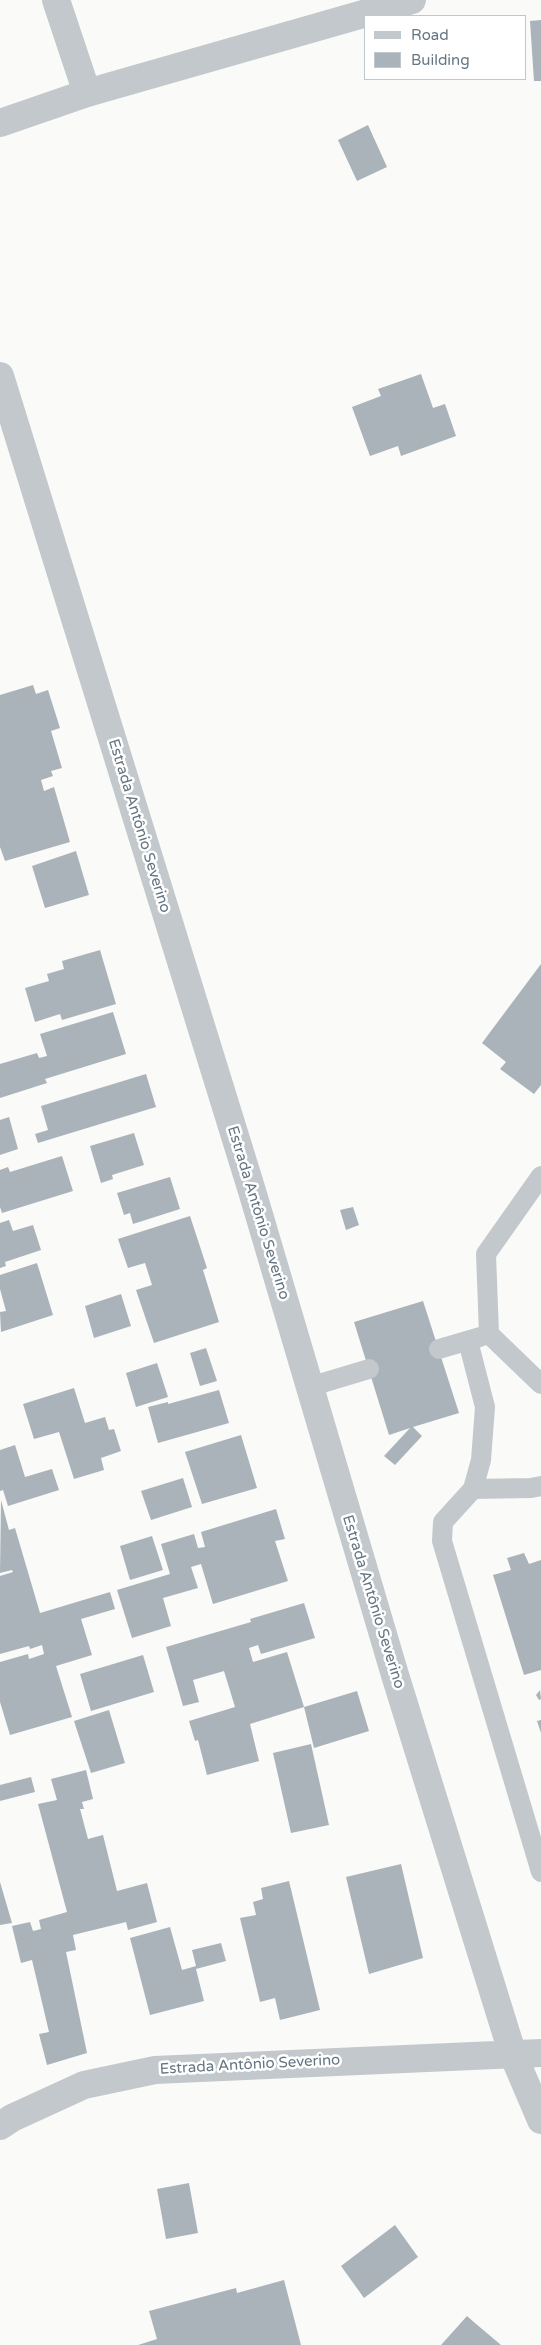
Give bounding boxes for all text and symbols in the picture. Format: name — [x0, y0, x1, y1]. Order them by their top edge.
legend — [364, 15, 526, 80]
text: Road — [411, 26, 449, 44]
text: Building — [411, 51, 470, 69]
street label: Estrada Antônio Severino — [104, 737, 174, 915]
street label: Estrada Antônio Severino — [223, 1124, 293, 1302]
street label: Estrada Antônio Severino — [338, 1513, 408, 1691]
street label: Estrada Antônio Severino — [159, 2051, 341, 2079]

